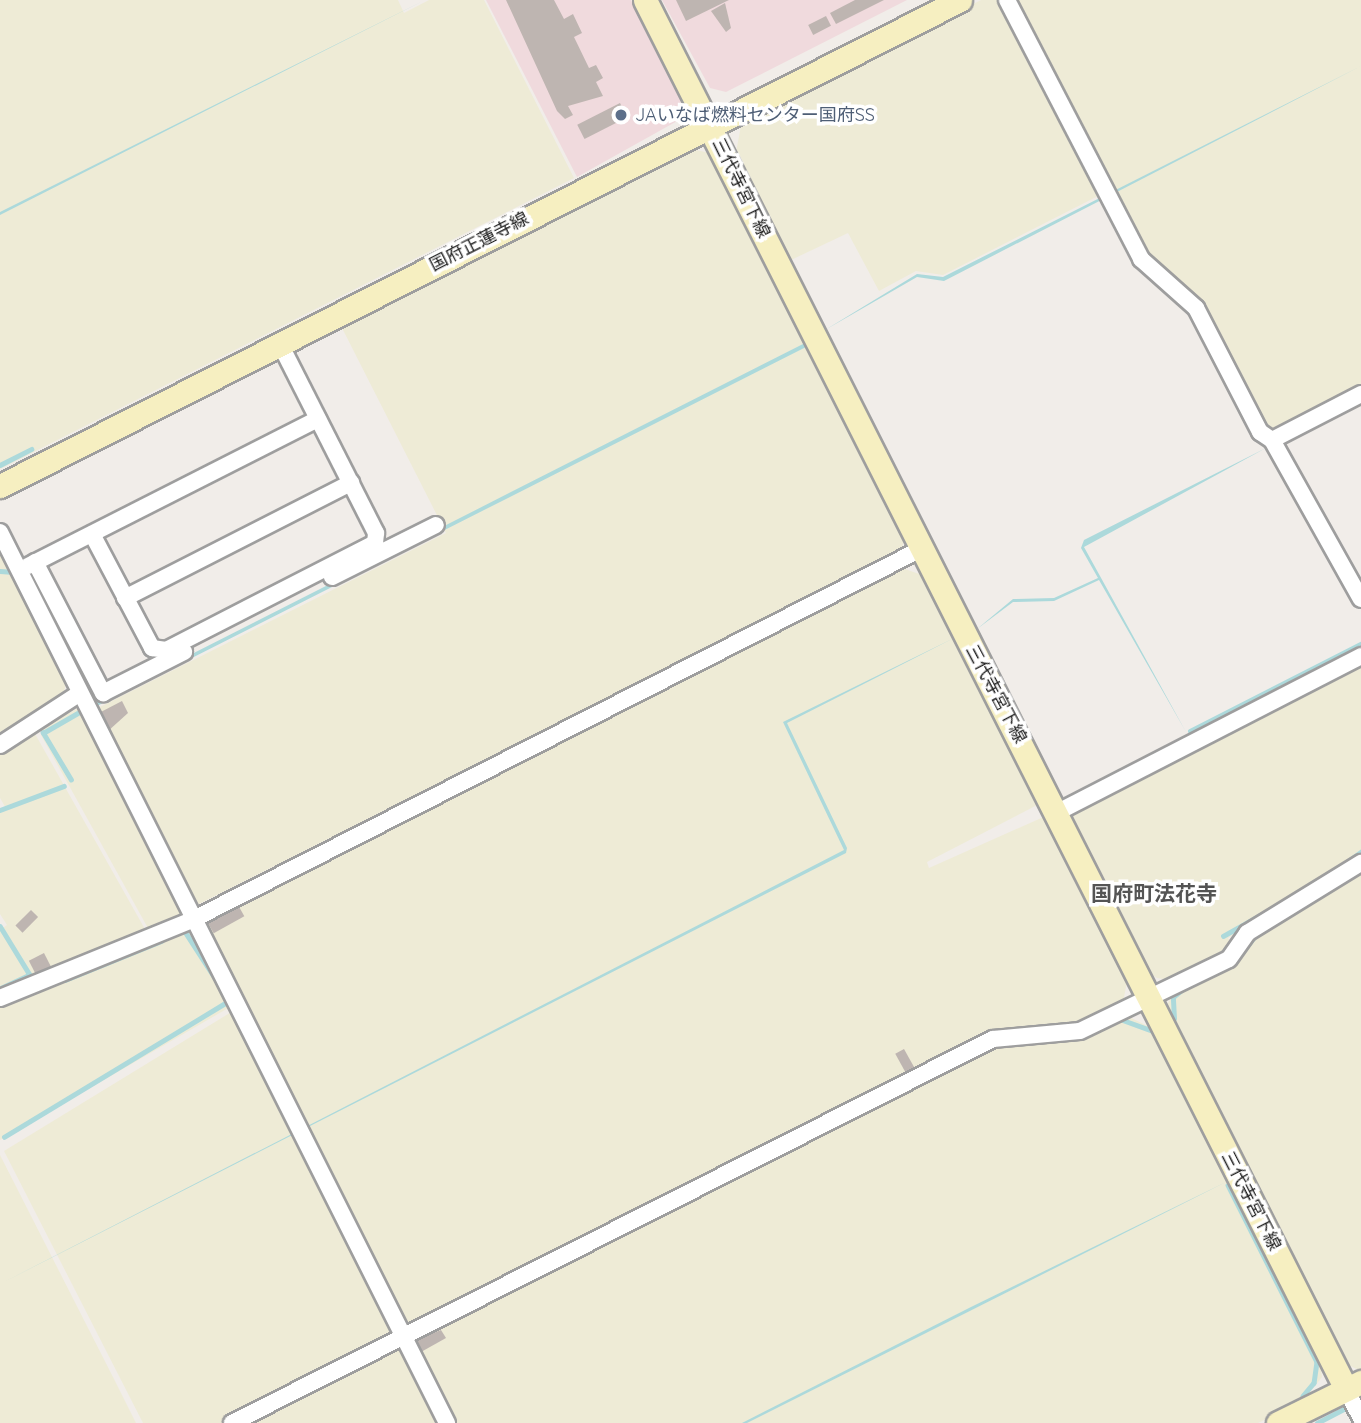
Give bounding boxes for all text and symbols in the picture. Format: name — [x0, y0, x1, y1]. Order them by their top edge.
place label: JAいなば燃料センター国府SS — [635, 104, 875, 126]
marker: JAいなば燃料センター国府SS — [613, 107, 629, 123]
street label: 三代寺宮下線 — [708, 135, 774, 241]
street label: 国府正蓮寺線 — [426, 208, 532, 276]
street label: 三代寺宮下線 — [961, 641, 1031, 747]
district label: 国府町法花寺 — [1091, 880, 1217, 906]
street label: 三代寺宮下線 — [1217, 1148, 1285, 1254]

